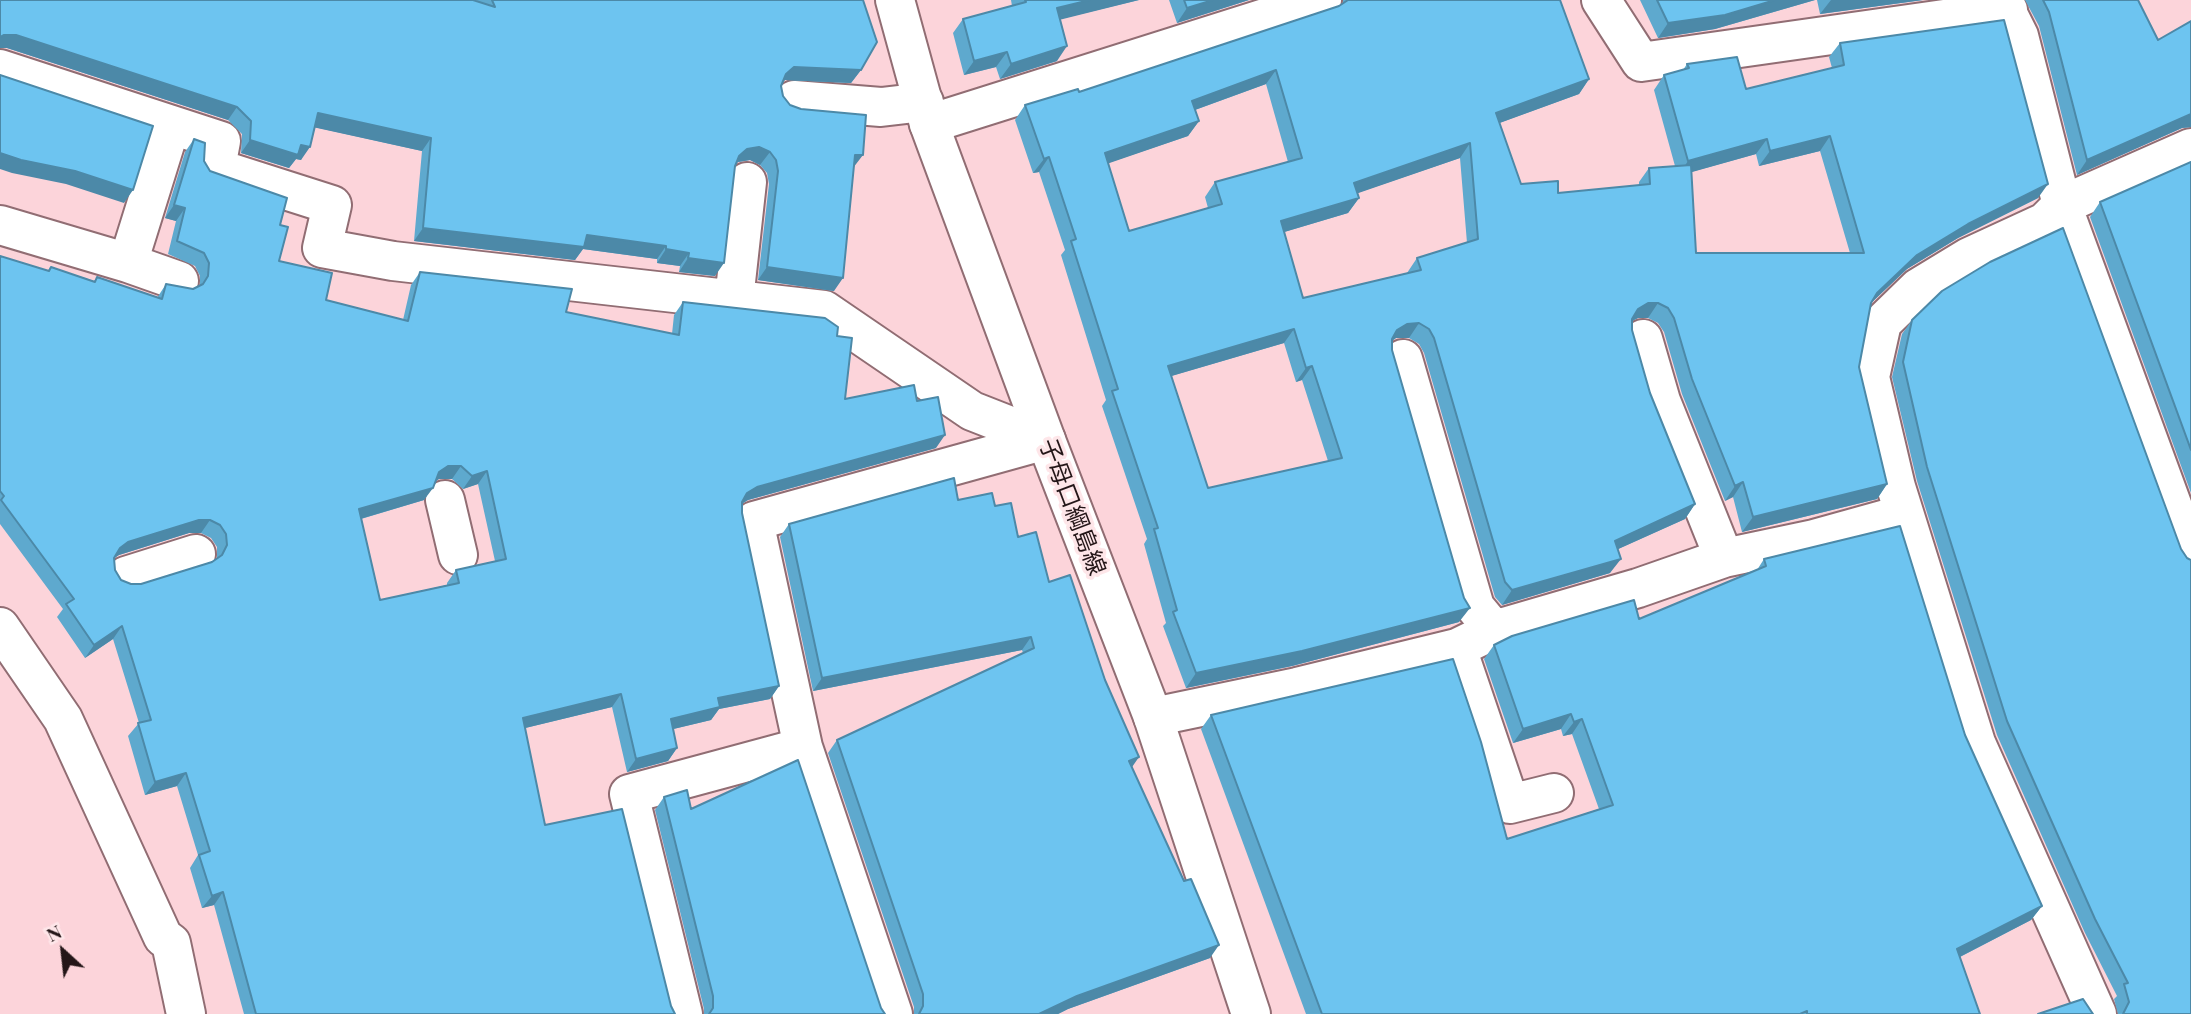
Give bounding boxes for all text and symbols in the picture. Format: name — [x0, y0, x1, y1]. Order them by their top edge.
street label: 子母口綱島線 — [1033, 435, 1111, 579]
north arrow — [28, 916, 98, 986]
text: N — [41, 918, 65, 947]

